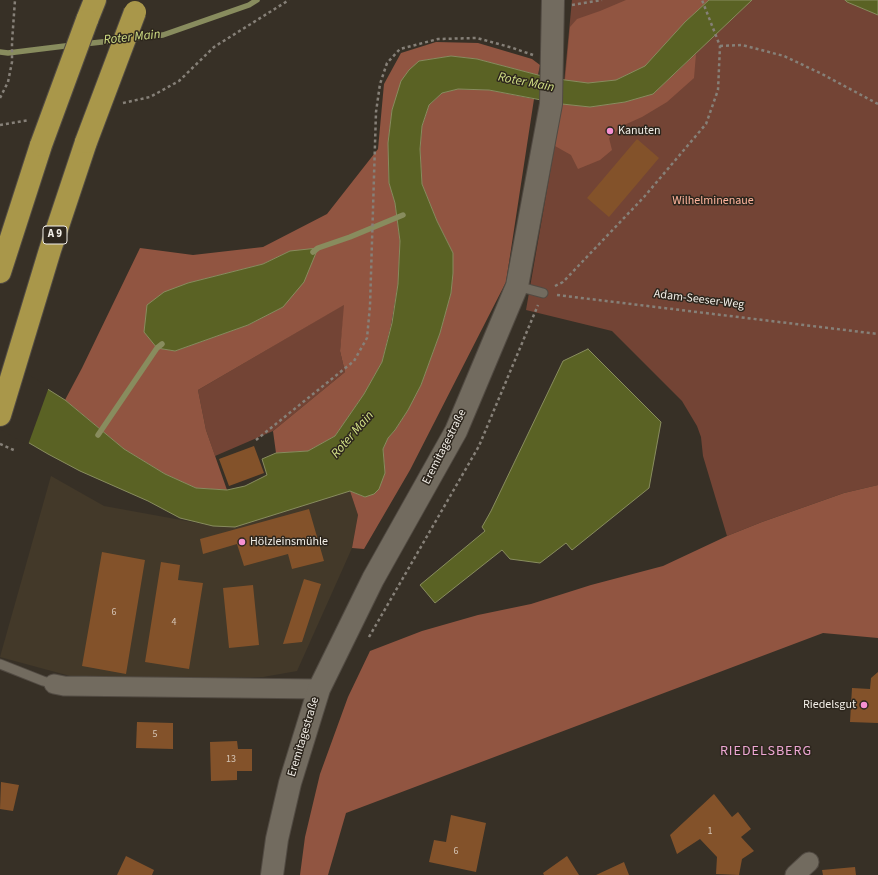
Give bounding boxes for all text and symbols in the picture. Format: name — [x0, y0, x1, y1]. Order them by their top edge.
water label: Roter Main — [103, 27, 161, 49]
water label: Roter Main — [496, 70, 556, 96]
place label: Kanuten — [618, 124, 660, 138]
marker: Kanuten — [605, 126, 615, 136]
park label: Wilhelminenaue — [672, 194, 754, 208]
road number: A 9 — [43, 226, 67, 244]
street label: Adam-Seeser-Weg — [653, 287, 745, 313]
street label: Eremitagestraße — [420, 407, 470, 487]
water label: Roter Main — [328, 408, 378, 462]
place label: Hölzleinsmühle — [250, 535, 328, 549]
marker: Hölzleinsmühle — [237, 537, 247, 547]
house number: 6 — [112, 607, 116, 619]
house number: 4 — [172, 617, 176, 629]
street label: Eremitagestraße — [285, 695, 323, 779]
place label: Riedelsgut — [803, 698, 856, 712]
marker: Riedelsgut — [859, 700, 869, 710]
house number: 5 — [153, 729, 157, 741]
district label: RIEDELSBERG — [720, 744, 812, 760]
house number: 13 — [226, 754, 236, 766]
house number: 1 — [708, 826, 712, 838]
house number: 6 — [454, 846, 458, 858]

